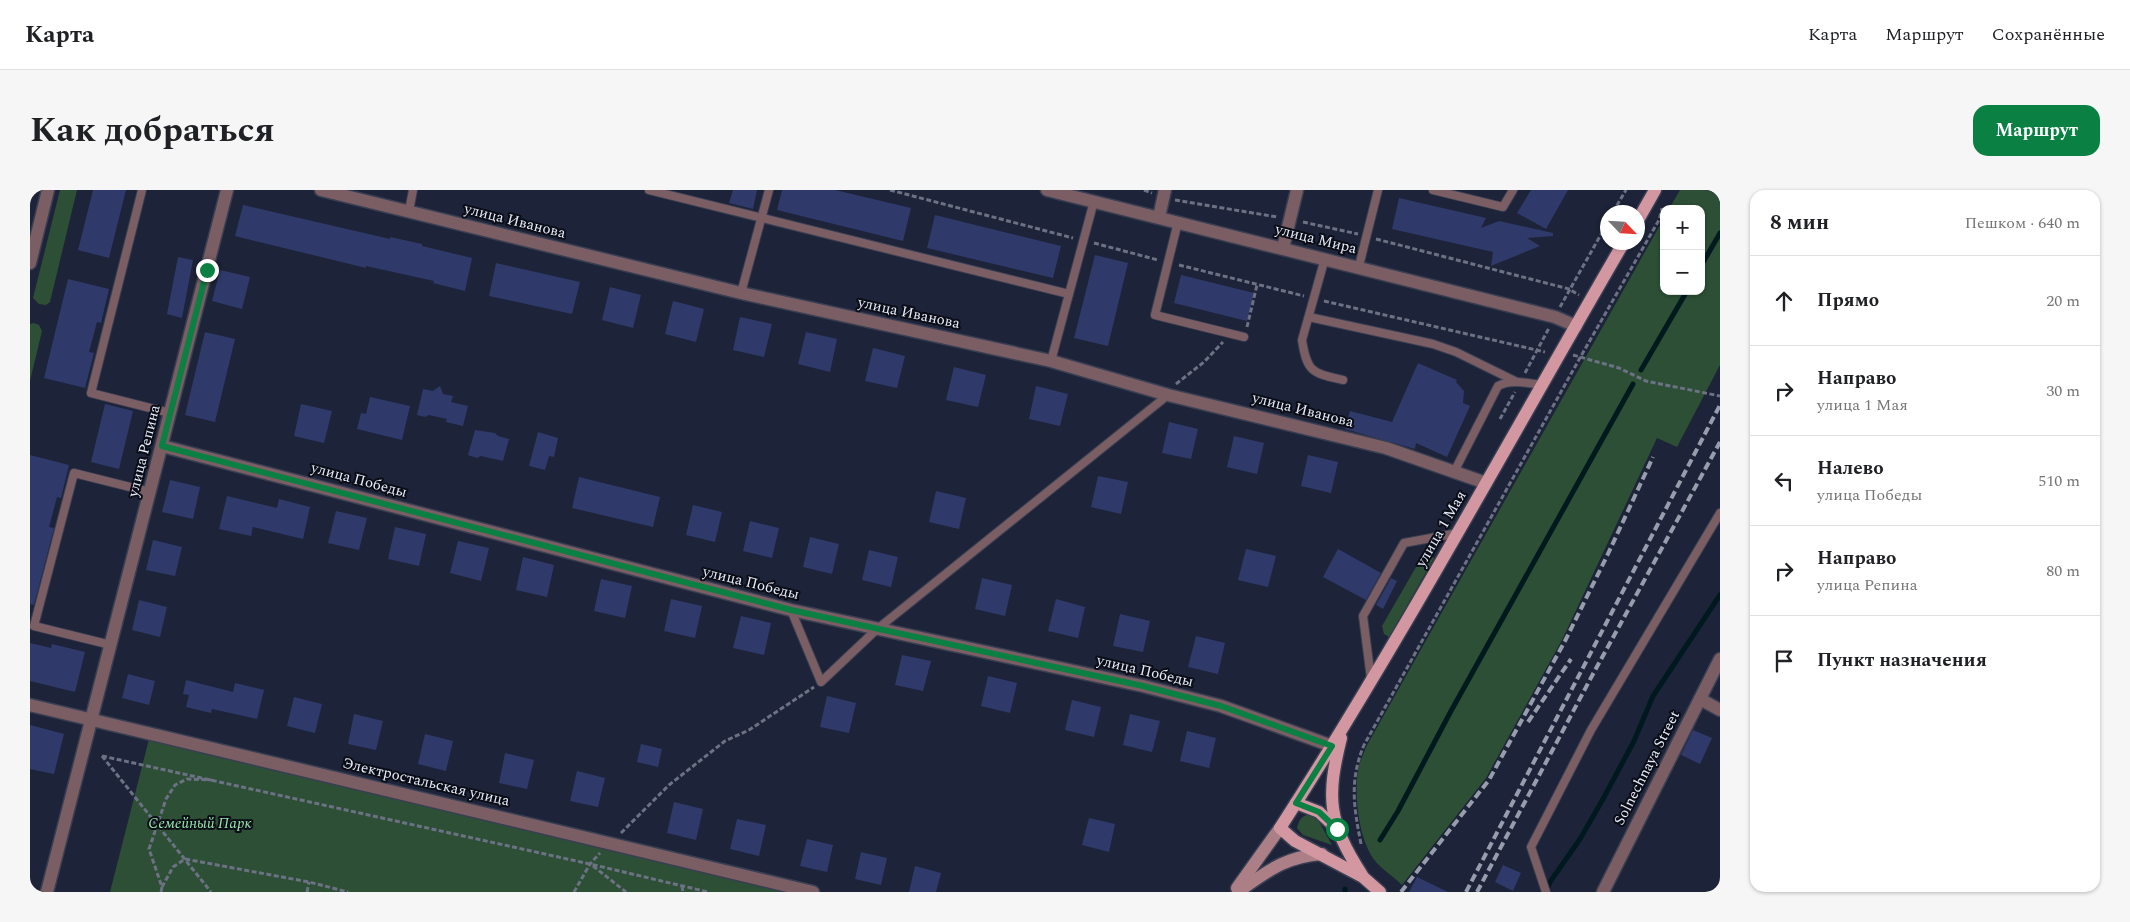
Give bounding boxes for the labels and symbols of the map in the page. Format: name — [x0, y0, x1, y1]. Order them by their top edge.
street label: улица Иванова — [461, 197, 569, 245]
north arrow — [1600, 205, 1645, 250]
street label: улица Мира — [1272, 217, 1360, 260]
route end — [196, 259, 219, 282]
street label: улица Иванова — [855, 291, 963, 335]
street label: улица Иванова — [1249, 386, 1357, 434]
street label: улица Репина — [121, 402, 167, 500]
street label: улица Победы — [307, 456, 410, 504]
street label: улица 1 Мая — [1409, 486, 1472, 572]
street label: улица Победы — [699, 560, 802, 606]
street label: улица Победы — [1093, 648, 1196, 693]
street label: Solnechnaya Street — [1608, 707, 1686, 829]
street label: Электростальская улица — [340, 752, 513, 813]
park label: Семейный Парк — [148, 812, 252, 835]
route start — [1326, 818, 1349, 841]

